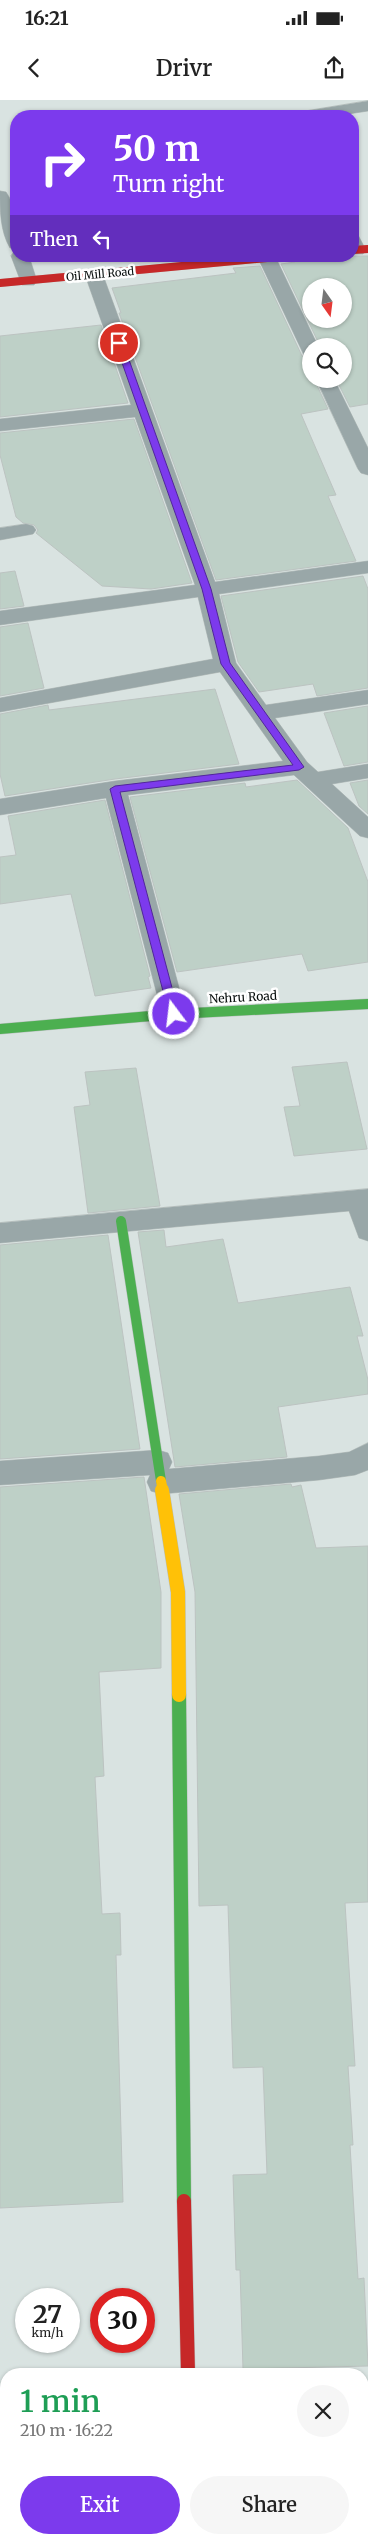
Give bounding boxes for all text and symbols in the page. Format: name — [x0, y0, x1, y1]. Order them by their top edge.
text: 16:21 — [25, 6, 68, 30]
icon: back — [20, 54, 48, 82]
text: Drivr — [156, 54, 212, 82]
icon: share — [320, 54, 348, 82]
text: 50 m — [113, 127, 200, 171]
icon: right — [30, 130, 95, 195]
text: Turn right — [113, 170, 224, 198]
icon: left — [88, 225, 116, 253]
text: Then — [30, 227, 78, 251]
street label: Oil Mill Road — [65, 264, 135, 284]
north arrow — [302, 278, 352, 328]
map controls — [302, 278, 352, 388]
pin — [98, 322, 140, 364]
icon: arrive — [105, 329, 133, 357]
button: search — [302, 338, 352, 388]
position arrow — [147, 987, 199, 1039]
street label: Nehru Road — [209, 988, 277, 1006]
speed limit sign: 30 — [90, 2288, 155, 2353]
text: 27 — [33, 2298, 62, 2330]
text: km/h — [32, 2325, 63, 2340]
text: 1 min — [20, 2382, 101, 2420]
button: close — [297, 2385, 349, 2437]
text: 210 m · 16:22 — [20, 2420, 113, 2440]
button: Exit — [20, 2476, 180, 2534]
button: Share — [190, 2476, 349, 2534]

